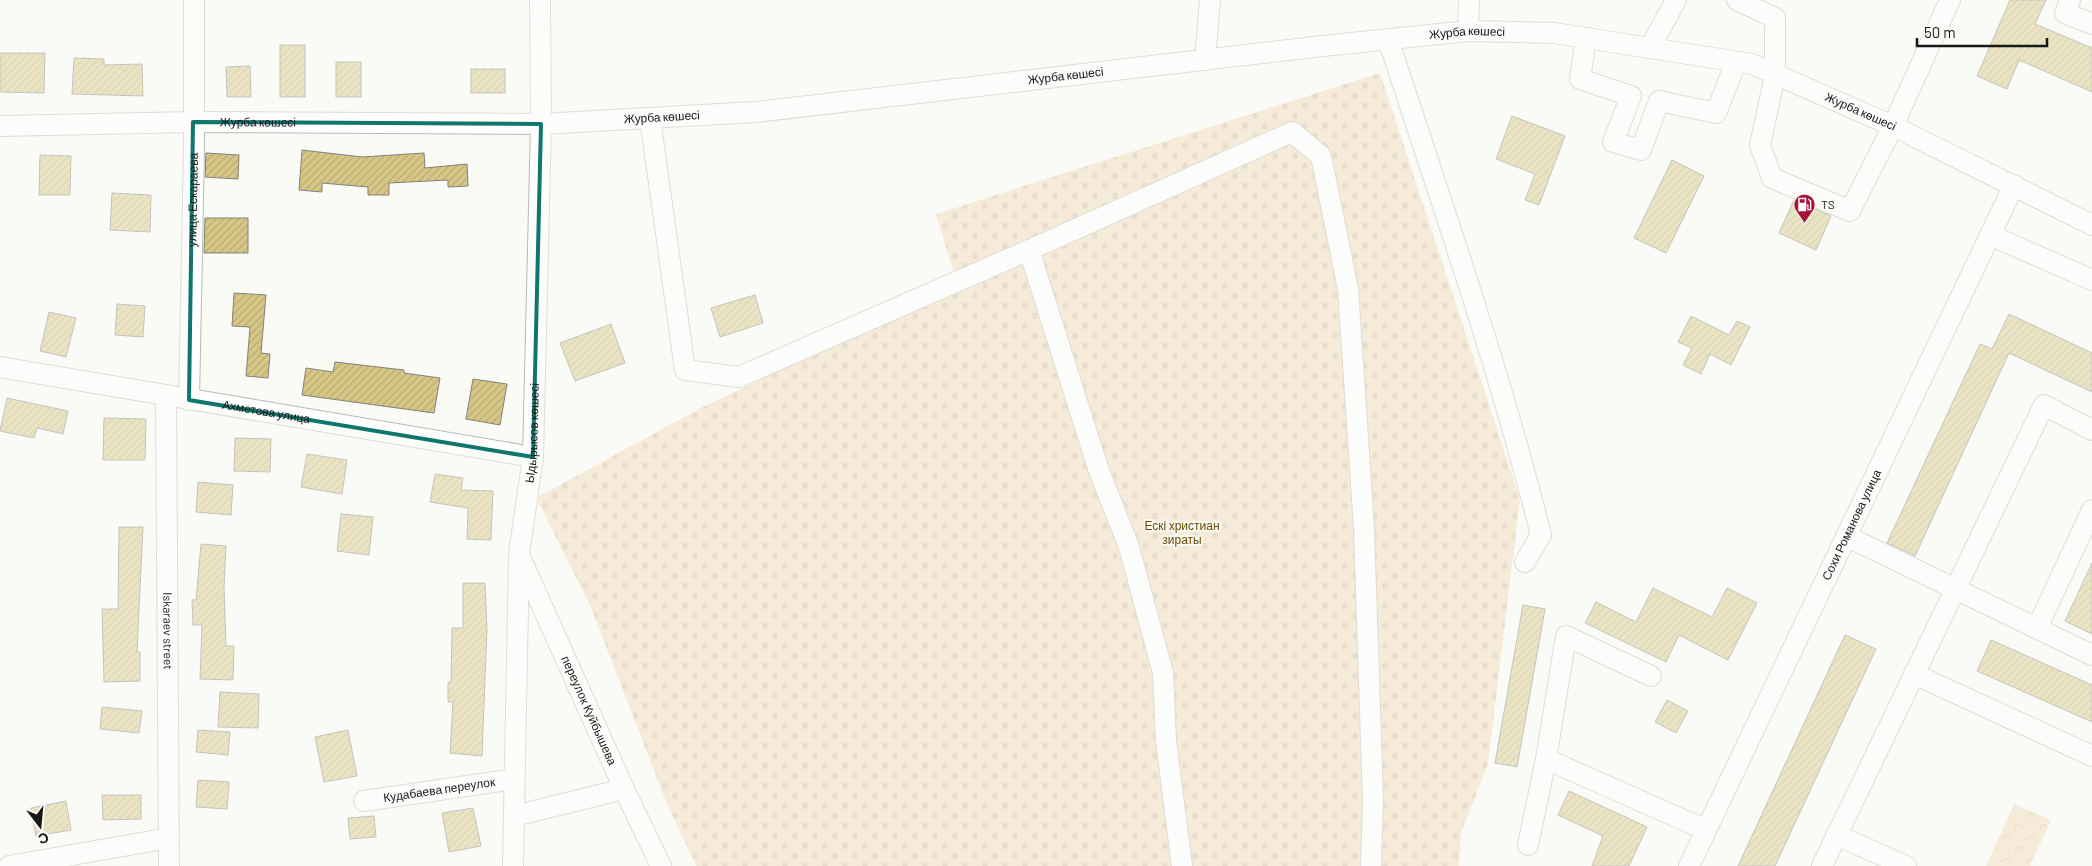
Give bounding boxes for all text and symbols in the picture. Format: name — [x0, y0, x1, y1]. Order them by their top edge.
scale bar — [1917, 15, 2047, 47]
street label: Журба көшесі — [1428, 23, 1505, 41]
text: 50 m — [1924, 23, 1956, 41]
street label: Журба көшесі — [1027, 64, 1104, 86]
street label: Журба көшесі — [1823, 89, 1899, 133]
street label: Журба көшесі — [623, 107, 700, 126]
street label: Журба көшесі — [220, 114, 296, 129]
street label: улица Ескараева — [184, 152, 200, 247]
fuel station icon: TS — [1793, 193, 1817, 224]
place label: TS — [1821, 197, 1835, 211]
street label: Ыдырысов көшесі — [521, 383, 541, 484]
street label: Ахметова улица — [221, 397, 312, 425]
street label: Сохи Романова улица — [1818, 466, 1883, 582]
park label: Ескі христиан зираты — [1144, 518, 1220, 547]
street label: Iskaraev street — [161, 592, 176, 670]
street label: переулок Куйбышева — [559, 653, 620, 767]
street label: Кудабаева переулок — [382, 774, 497, 804]
north arrow — [15, 801, 65, 851]
text: С — [37, 829, 51, 849]

